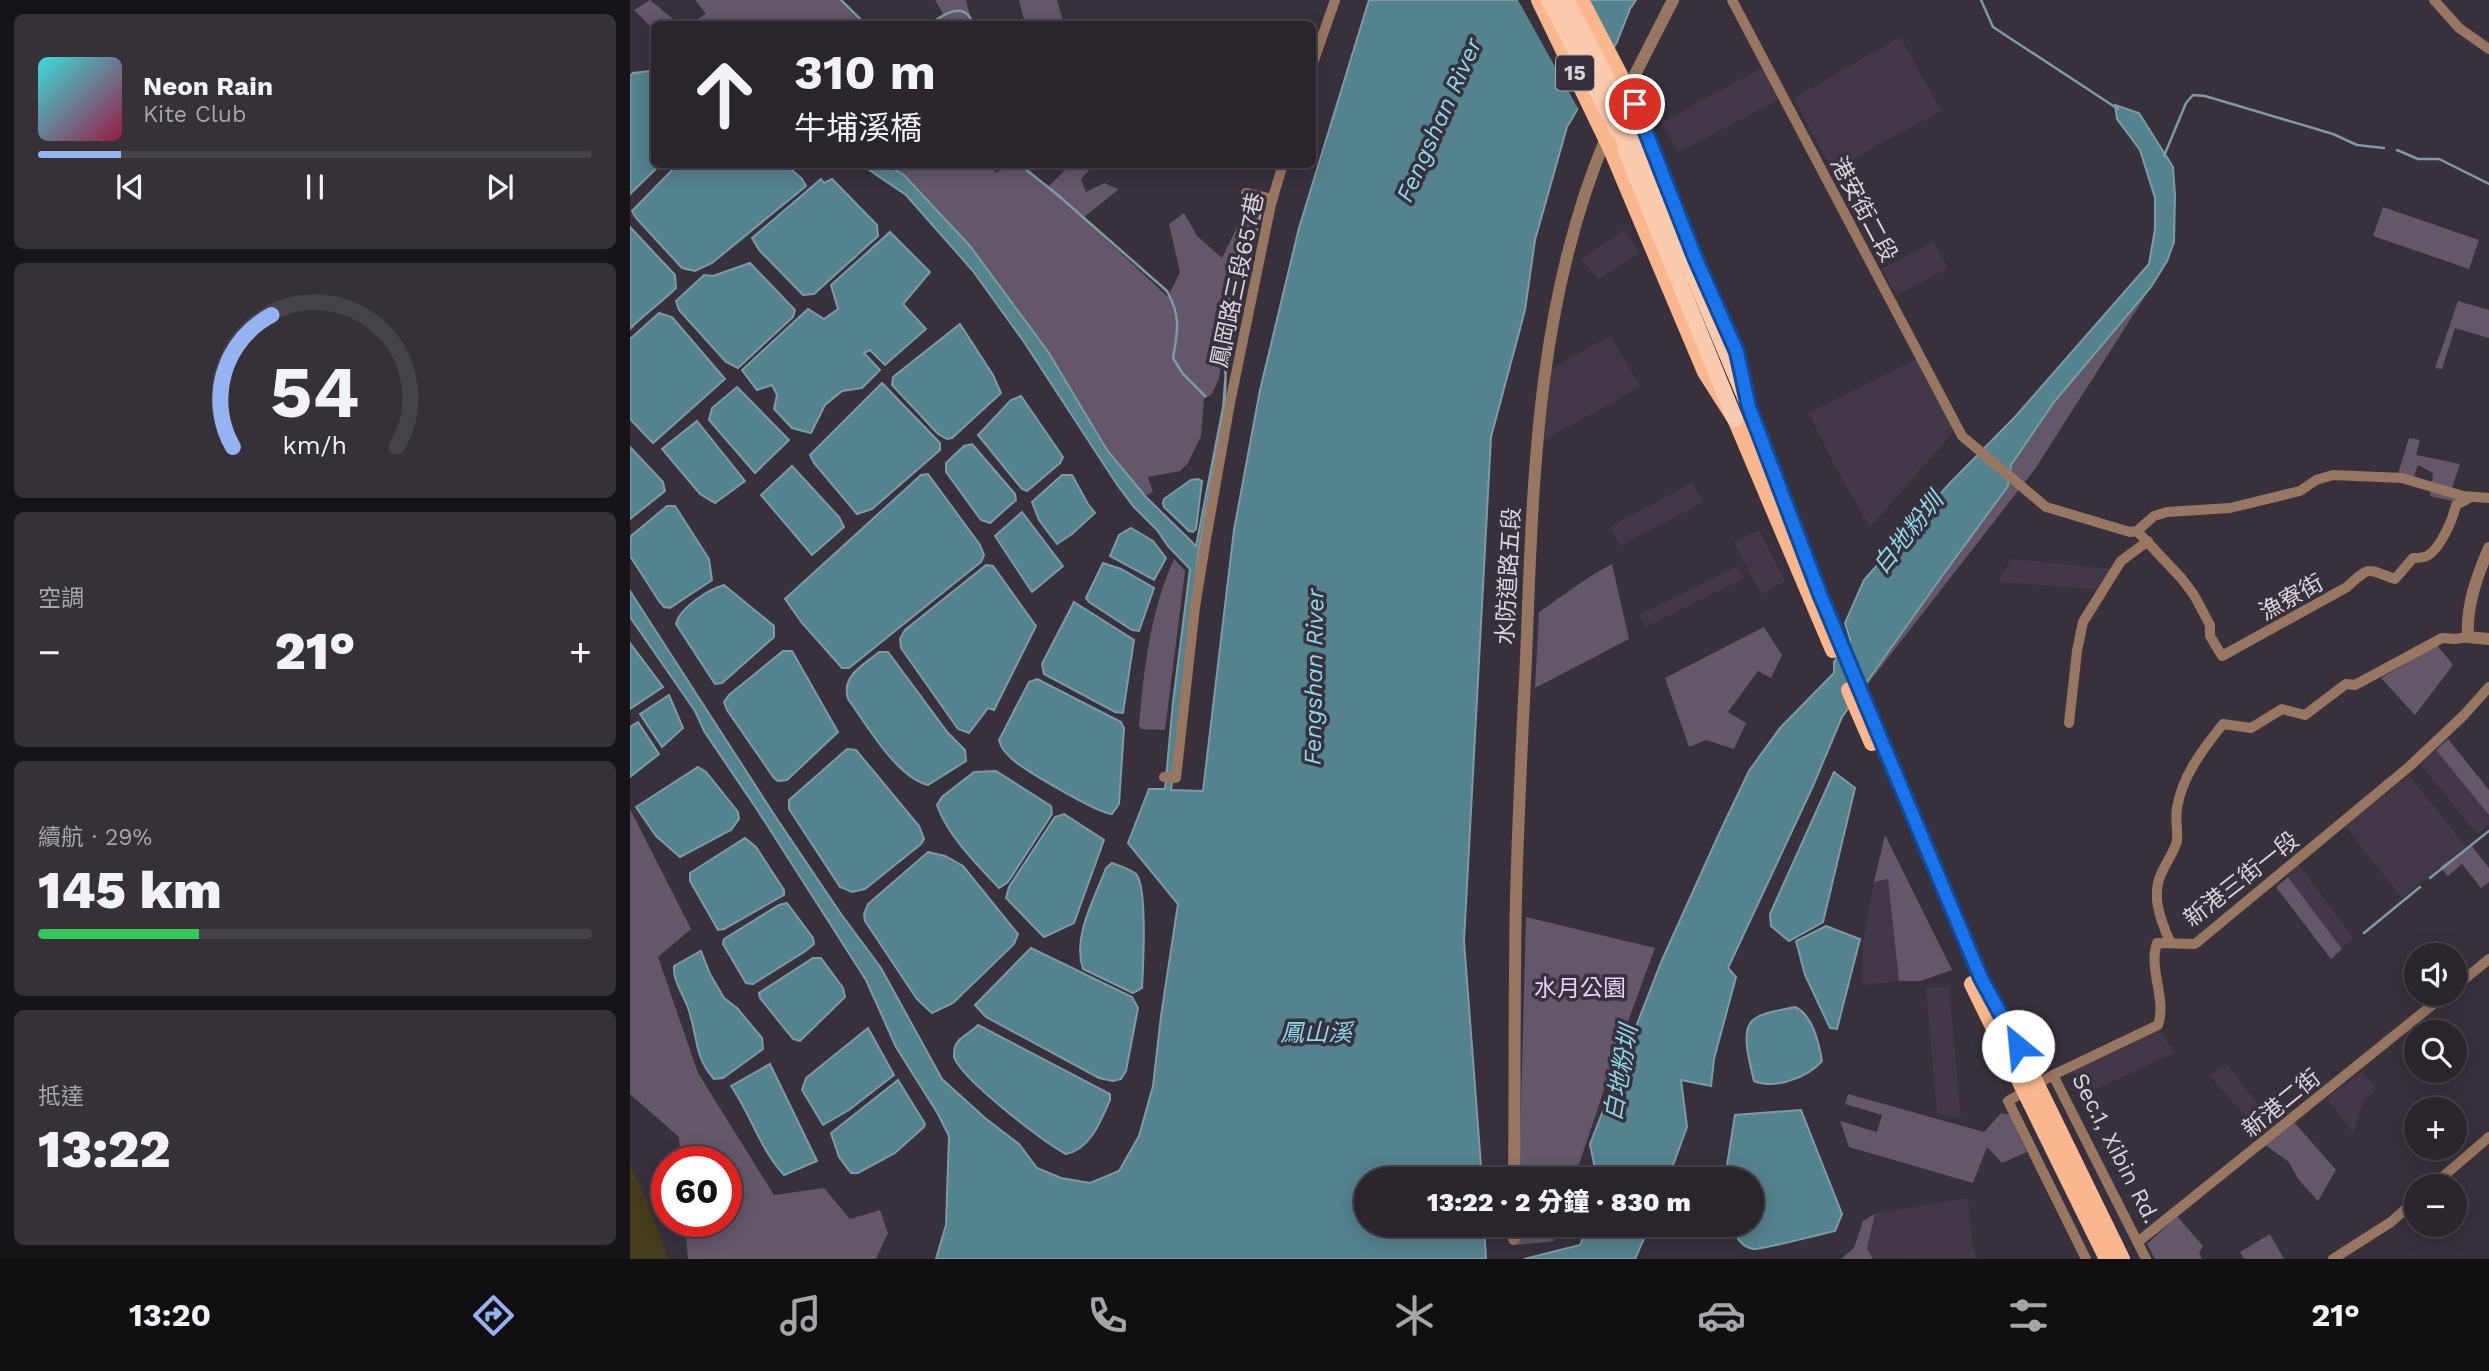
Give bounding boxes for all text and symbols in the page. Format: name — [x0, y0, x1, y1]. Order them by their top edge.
water label: Fengshan River — [1390, 32, 1488, 206]
text: 310 m — [794, 43, 936, 101]
icon: ahead — [679, 49, 770, 140]
road number: 15 — [1556, 56, 1594, 90]
text: Neon Rain — [143, 71, 273, 101]
pin — [1605, 74, 1665, 134]
icon: arrive — [1616, 85, 1654, 123]
text: Kite Club — [143, 101, 246, 128]
text: 牛埔溪橋 — [794, 109, 922, 147]
street label: 港安街二段 — [1825, 152, 1902, 266]
icon: previous — [111, 168, 149, 206]
icon: pause — [296, 168, 334, 206]
icon: next — [481, 168, 519, 206]
street label: 鳳岡路三段657巷 — [1206, 190, 1269, 370]
text: 54 — [270, 349, 360, 435]
text: km/h — [283, 430, 347, 459]
water label: 白地粉圳 — [1867, 485, 1951, 579]
street label: 水防道路五段 — [1491, 506, 1526, 646]
street label: 漁寮街 — [2255, 569, 2328, 626]
text: 空調 — [38, 585, 84, 612]
water label: Fengshan River — [1298, 587, 1330, 765]
text: 21° — [275, 621, 355, 682]
text: − — [38, 630, 61, 674]
text: + — [569, 630, 592, 674]
text: 續航 · 29% — [38, 824, 152, 851]
street label: 新港三街一段 — [2179, 826, 2304, 933]
text: 145 km — [38, 860, 222, 921]
map controls — [2404, 943, 2467, 1237]
button: sound — [2404, 943, 2467, 1006]
park label: 水月公園 — [1534, 975, 1626, 1002]
position arrow — [1981, 1009, 2055, 1083]
water label: 鳳山溪 — [1280, 1019, 1355, 1047]
water label: 白地粉圳 — [1599, 1020, 1644, 1123]
button: search — [2404, 1020, 2467, 1083]
street label: 新港二街 — [2237, 1064, 2326, 1143]
street label: Sec.1, Xibin Rd. — [2066, 1069, 2165, 1228]
text: 抵達 — [38, 1083, 84, 1110]
button: + — [2404, 1097, 2467, 1160]
text: 13:22 — [38, 1119, 171, 1180]
speed limit sign: 60 — [651, 1146, 742, 1237]
button: − — [2404, 1174, 2467, 1237]
text: 13:22 · 2 分鐘 · 830 m — [1427, 1187, 1691, 1217]
icon: directions — [469, 1291, 518, 1340]
icon: music — [776, 1291, 825, 1340]
icon: phone — [1083, 1291, 1132, 1340]
icon: climate — [1390, 1291, 1439, 1340]
icon: car — [1697, 1291, 1746, 1340]
icon: filters — [2004, 1291, 2053, 1340]
text: 13:20 — [129, 1296, 211, 1334]
text: 21° — [2311, 1296, 2360, 1334]

